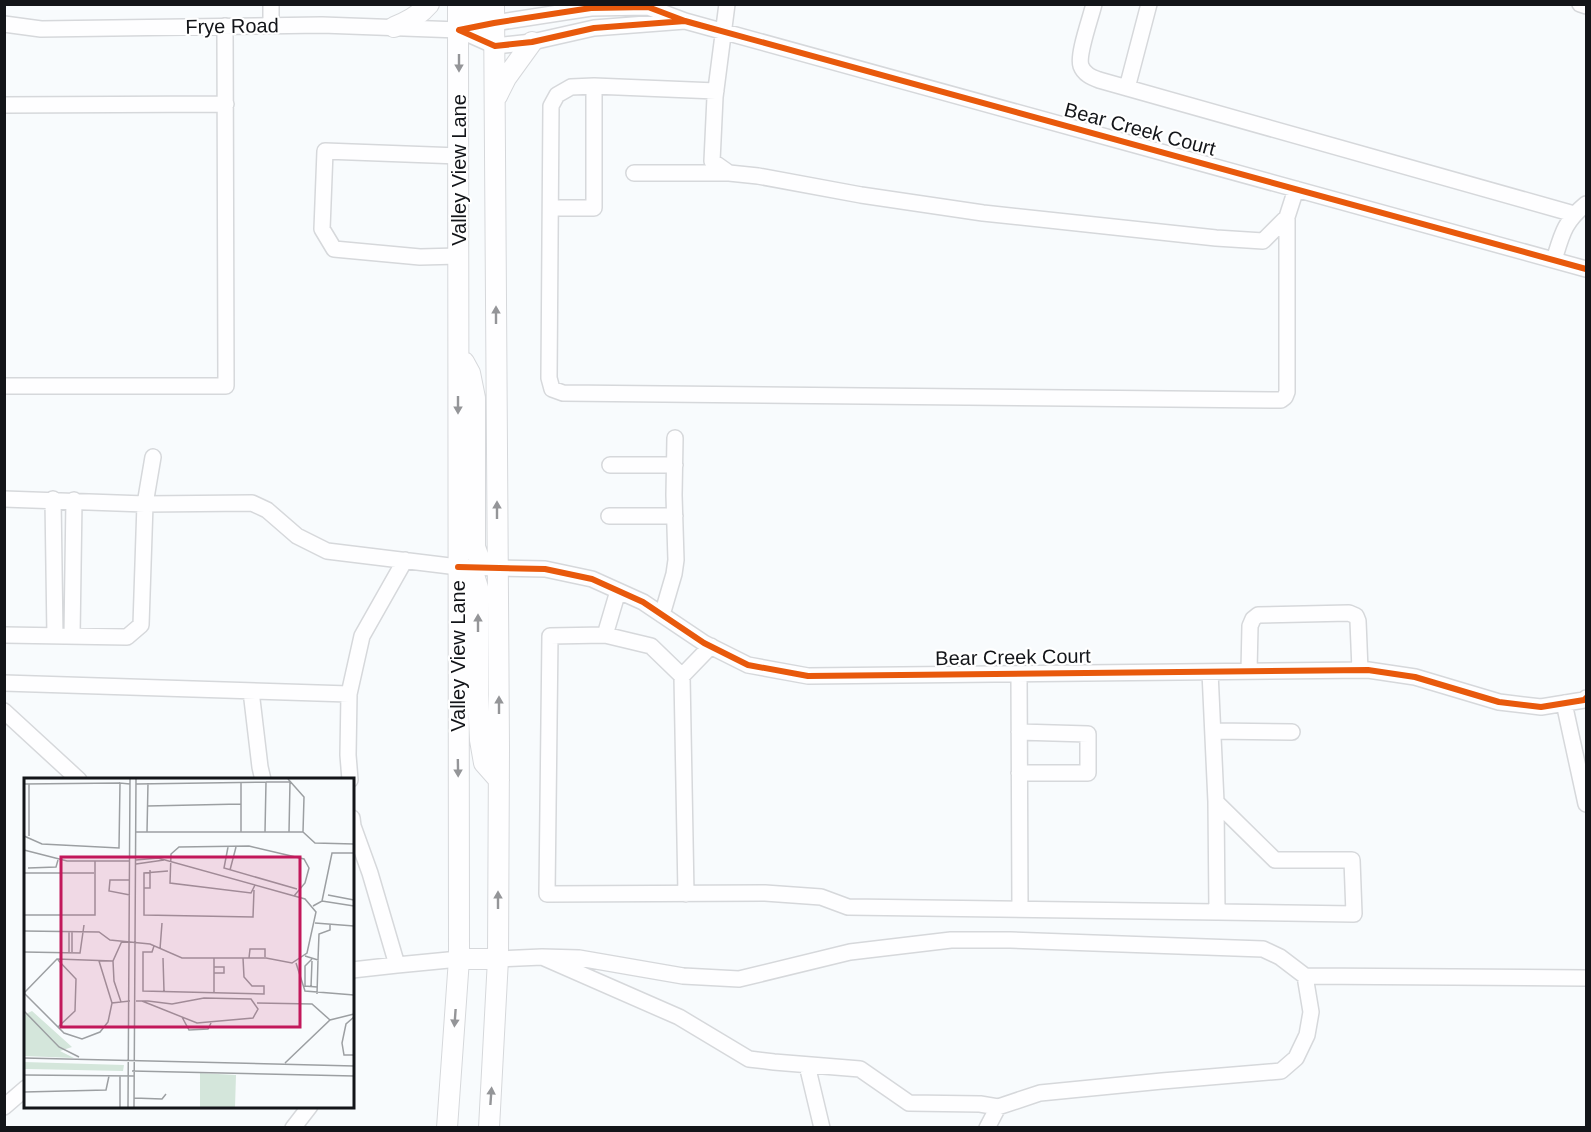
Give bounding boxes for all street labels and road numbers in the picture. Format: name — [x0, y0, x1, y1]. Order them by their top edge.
street label: Frye Road — [185, 14, 279, 38]
street label: Valley View Lane — [448, 94, 470, 246]
street label: Bear Creek Court — [1062, 98, 1218, 160]
street label: Valley View Lane — [447, 580, 469, 732]
street label: Bear Creek Court — [935, 645, 1091, 669]

